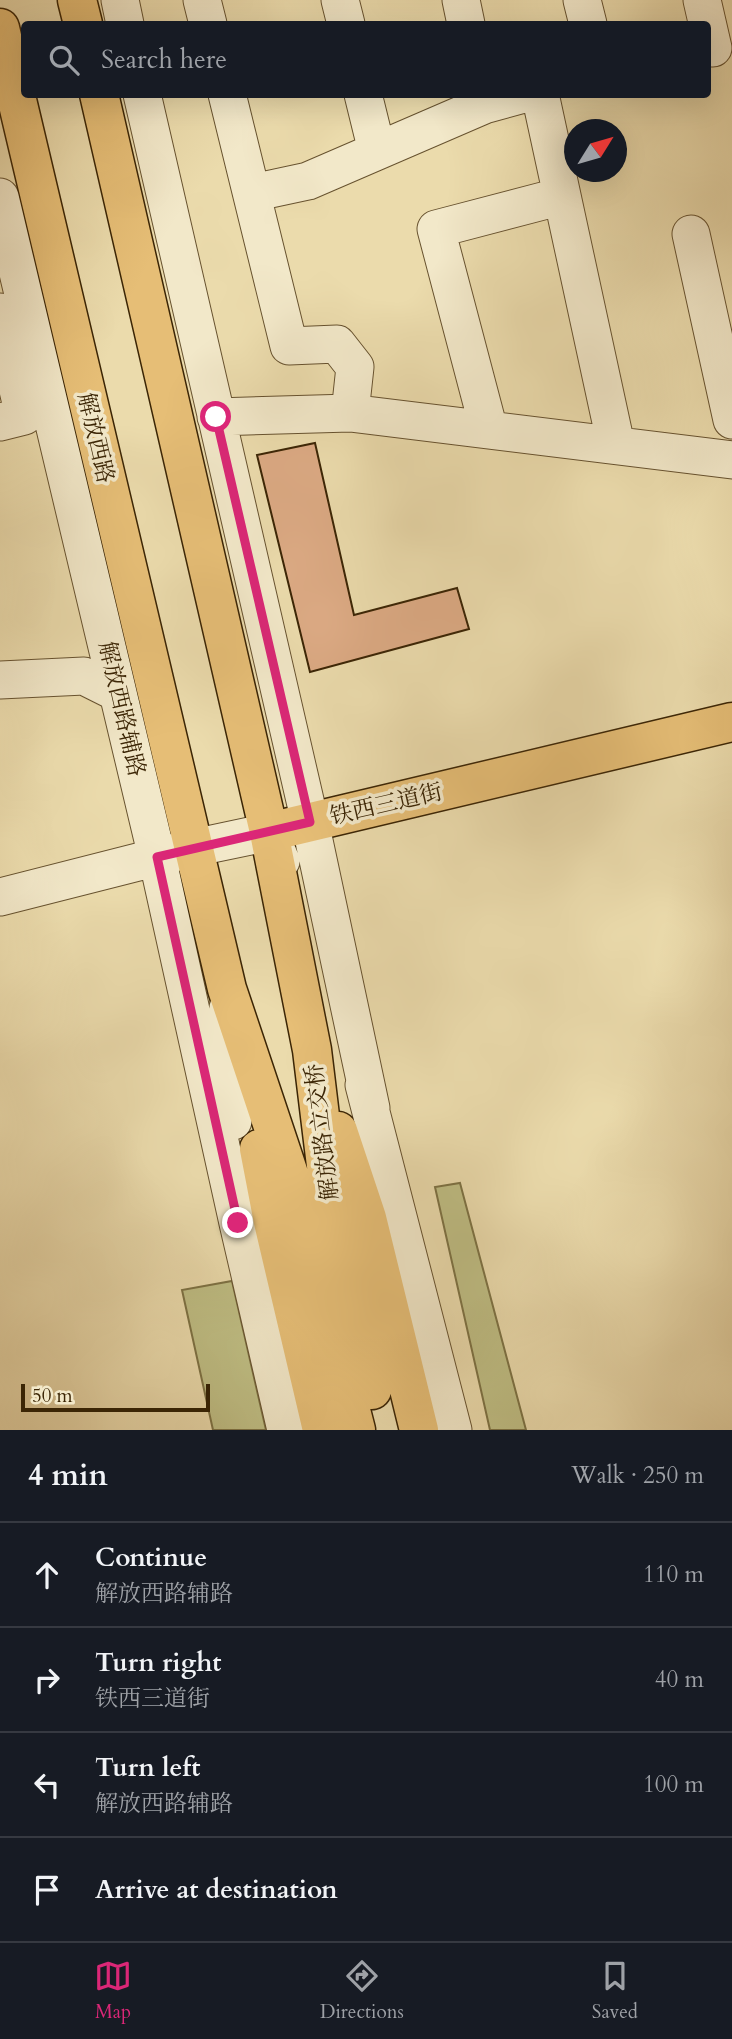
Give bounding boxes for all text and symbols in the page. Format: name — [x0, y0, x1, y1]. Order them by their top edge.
search box — [21, 21, 711, 98]
icon: search — [45, 41, 83, 79]
text: Search here — [101, 42, 227, 77]
north arrow — [564, 119, 627, 182]
street label: 解放西路 — [71, 390, 121, 486]
route start — [200, 401, 231, 432]
street label: 解放西路辅路 — [91, 638, 153, 780]
street label: 铁西三道街 — [326, 776, 446, 832]
street label: 解放路立交桥 — [298, 1062, 346, 1202]
route end — [222, 1207, 253, 1238]
scale bar — [21, 1381, 210, 1413]
text: 50 m — [32, 1383, 73, 1409]
text: 4 min — [28, 1455, 108, 1496]
text: Walk · 250 m — [571, 1460, 704, 1491]
text: Continue — [95, 1540, 207, 1575]
icon: ahead — [28, 1556, 66, 1594]
text: 110 m — [643, 1559, 704, 1590]
text: 解放西路辅路 — [95, 1578, 233, 1609]
text: Turn right — [95, 1645, 222, 1680]
icon: right — [28, 1661, 66, 1699]
text: 40 m — [655, 1664, 704, 1695]
text: 铁西三道街 — [95, 1683, 210, 1714]
text: Turn left — [95, 1750, 200, 1785]
icon: left — [28, 1766, 66, 1804]
text: 100 m — [643, 1769, 704, 1800]
text: 解放西路辅路 — [95, 1788, 233, 1819]
icon: arrive — [28, 1871, 66, 1909]
text: Arrive at destination — [95, 1872, 338, 1907]
tab: Map — [94, 1957, 132, 2025]
tab: Directions — [320, 1957, 404, 2025]
tab: Saved — [592, 1957, 638, 2025]

